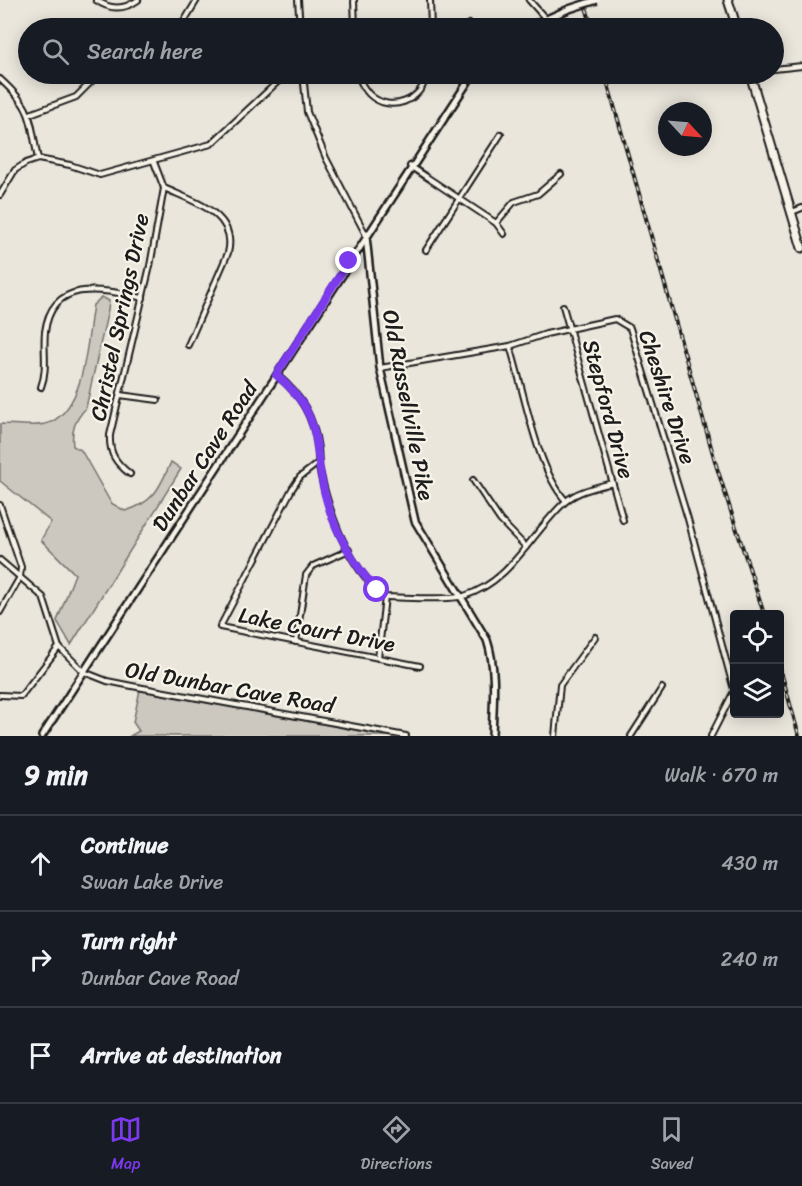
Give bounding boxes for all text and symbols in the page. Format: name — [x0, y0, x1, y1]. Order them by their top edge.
search box — [18, 18, 784, 84]
text: Search here — [87, 32, 203, 71]
icon: search — [39, 35, 72, 68]
north arrow — [658, 102, 712, 156]
street label: Christel Springs Drive — [78, 210, 161, 425]
route end — [335, 247, 361, 273]
street label: Old Russellville Pike — [371, 306, 446, 504]
street label: Cheshire Drive — [627, 325, 708, 469]
street label: Stepford Drive — [571, 335, 646, 483]
street label: Dunbar Cave Road — [141, 372, 269, 540]
route start — [363, 576, 389, 602]
street label: Lake Court Drive — [235, 595, 399, 664]
map controls — [730, 610, 784, 718]
button: locate — [730, 610, 784, 664]
street label: Old Dunbar Cave Road — [122, 650, 339, 725]
button: layers — [730, 664, 784, 718]
text: 9 min — [24, 752, 88, 798]
text: Walk · 670 m — [664, 758, 778, 793]
text: Continue — [81, 826, 169, 865]
text: 430 m — [721, 846, 778, 881]
icon: ahead — [24, 847, 57, 880]
text: Swan Lake Drive — [81, 865, 223, 900]
text: Turn right — [81, 922, 176, 961]
text: 240 m — [721, 942, 778, 977]
icon: right — [24, 943, 57, 976]
text: Dunbar Cave Road — [81, 961, 239, 996]
text: Arrive at destination — [81, 1036, 282, 1075]
icon: arrive — [24, 1039, 57, 1072]
tab: Map — [109, 1113, 142, 1178]
tab: Directions — [361, 1113, 432, 1178]
tab: Saved — [651, 1113, 693, 1178]

